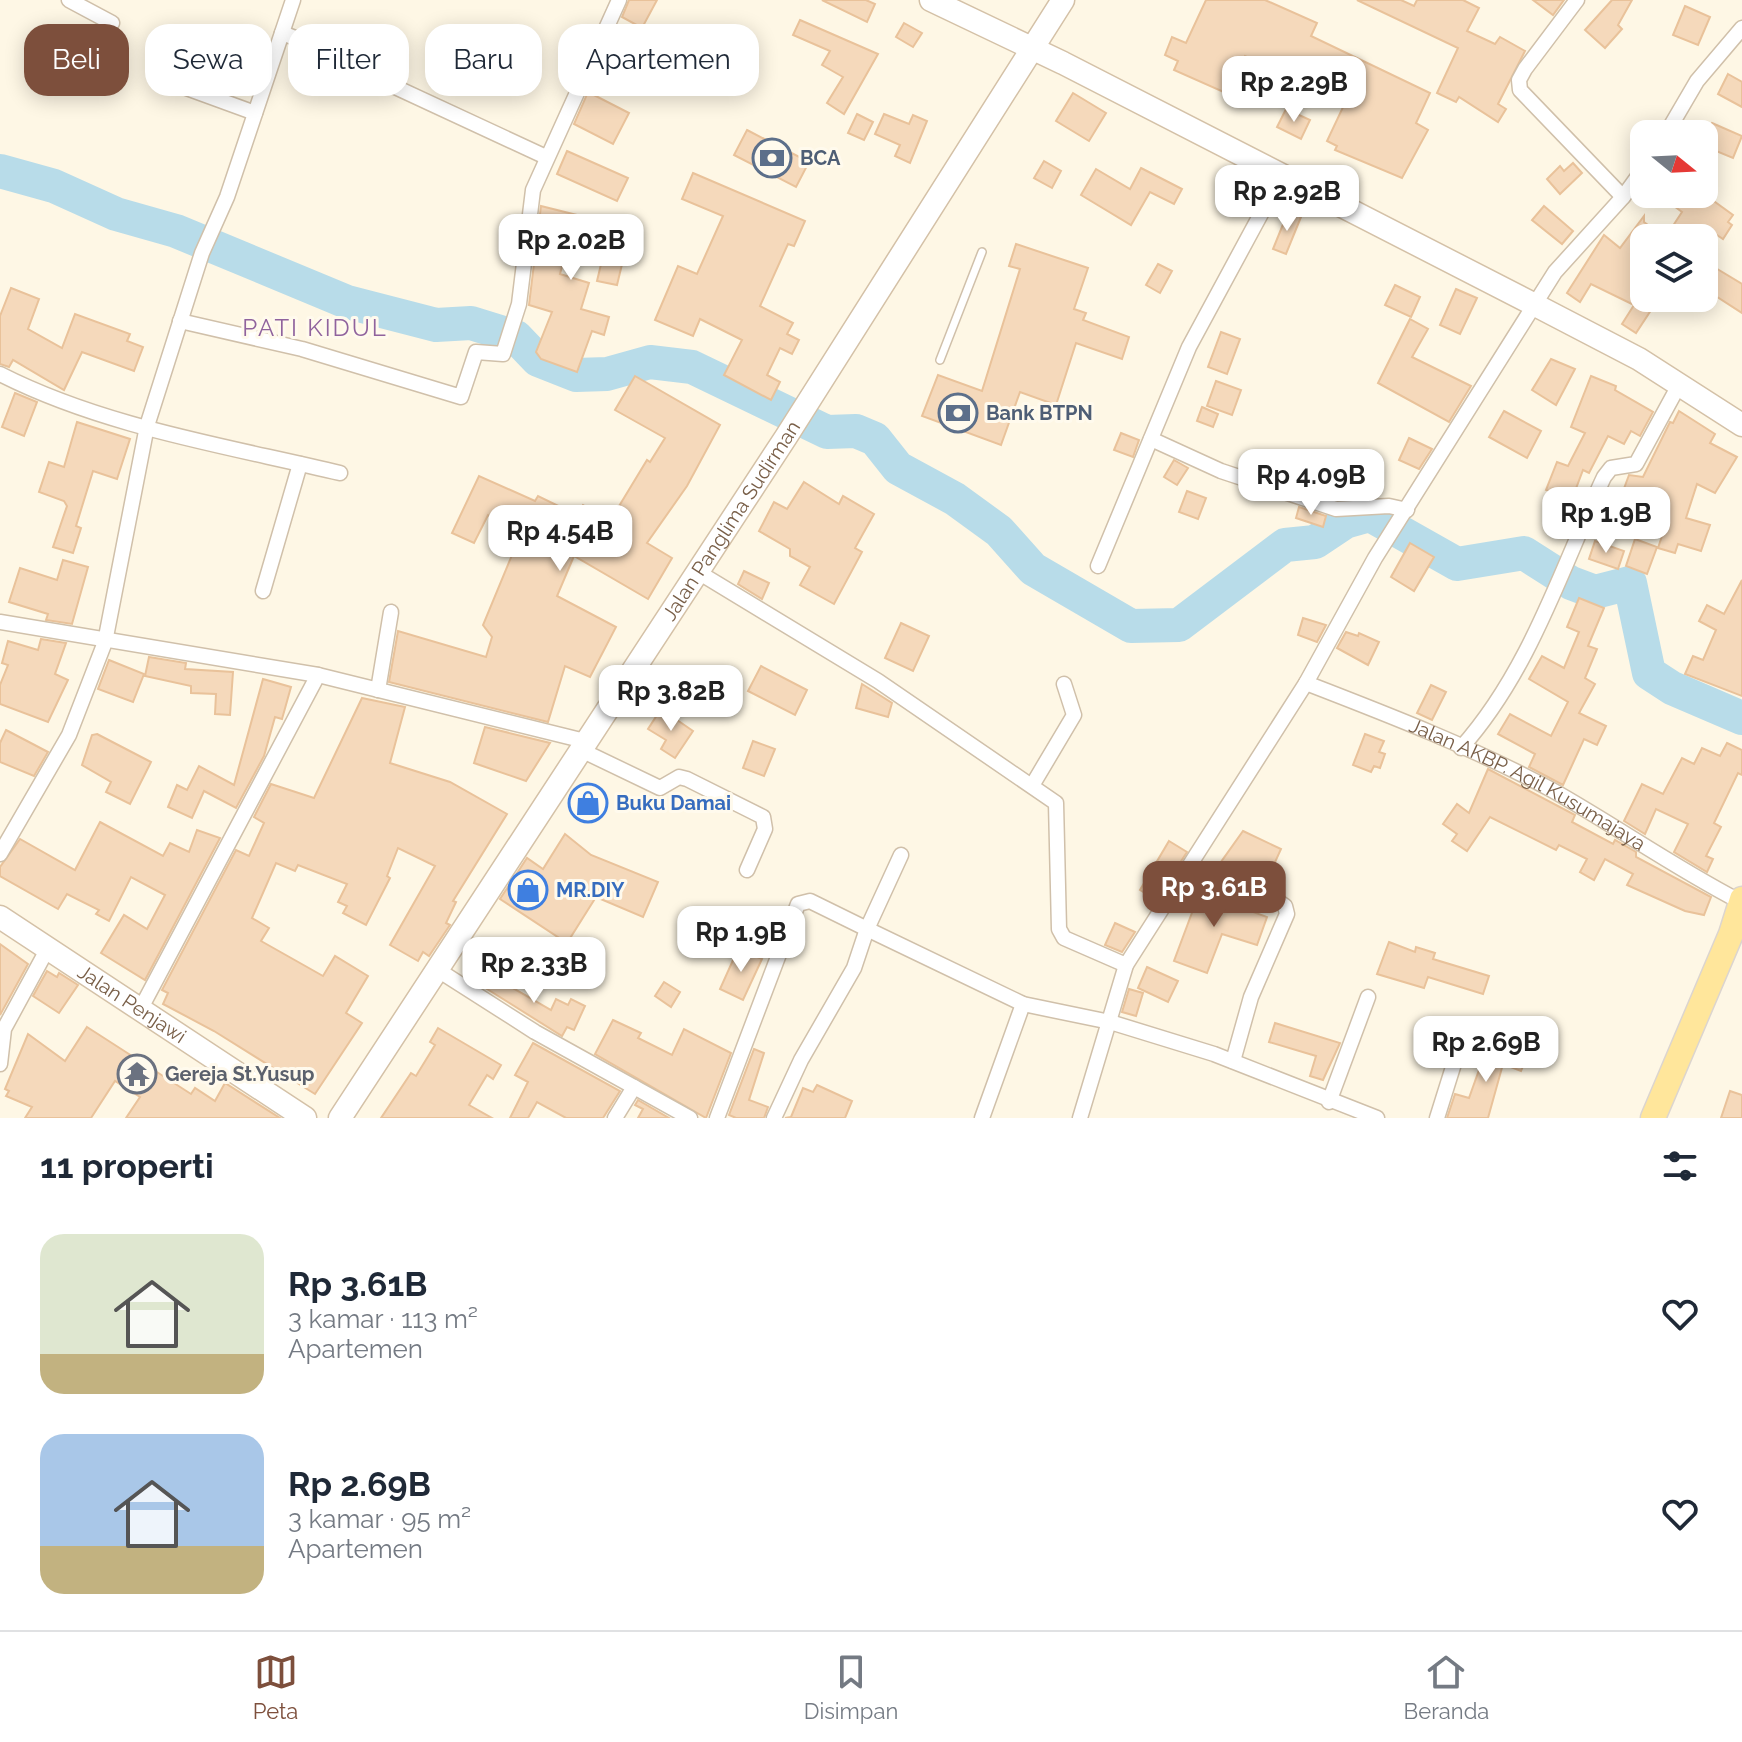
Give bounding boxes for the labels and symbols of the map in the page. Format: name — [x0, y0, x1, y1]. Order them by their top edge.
pin: Rp 2.29B — [1211, 56, 1377, 124]
north arrow — [1630, 120, 1718, 208]
bank icon: BCA — [751, 137, 793, 179]
place label: BCA — [800, 146, 841, 170]
pin: Rp 2.92B — [1204, 165, 1370, 233]
pin: Rp 2.02B — [488, 214, 654, 282]
district label: PATI KIDUL — [242, 313, 388, 342]
bank icon: Bank BTPN — [937, 392, 979, 434]
place label: Bank BTPN — [986, 401, 1093, 425]
street label: Jalan Panglima Sudirman — [657, 416, 805, 625]
pin: Rp 4.09B — [1228, 449, 1394, 517]
pin: Rp 1.9B — [1532, 487, 1680, 555]
pin: Rp 4.54B — [477, 505, 643, 573]
pin: Rp 3.82B — [588, 665, 754, 733]
street label: Jalan AKBP. Agil Kusumajaya — [1406, 713, 1650, 856]
shop icon: Buku Damai — [567, 782, 609, 824]
place label: Buku Damai — [616, 791, 731, 815]
pin: Rp 3.61B — [1131, 861, 1297, 929]
shop icon: MR.DIY — [507, 869, 549, 911]
place label: MR.DIY — [556, 878, 625, 902]
pin: Rp 1.9B — [667, 906, 815, 974]
pin: Rp 2.33B — [451, 937, 617, 1005]
street label: Jalan Penjawi — [73, 960, 191, 1048]
pin: Rp 2.69B — [1403, 1016, 1569, 1084]
temple icon: Gereja St.Yusup — [116, 1053, 158, 1095]
place label: Gereja St.Yusup — [165, 1062, 315, 1086]

